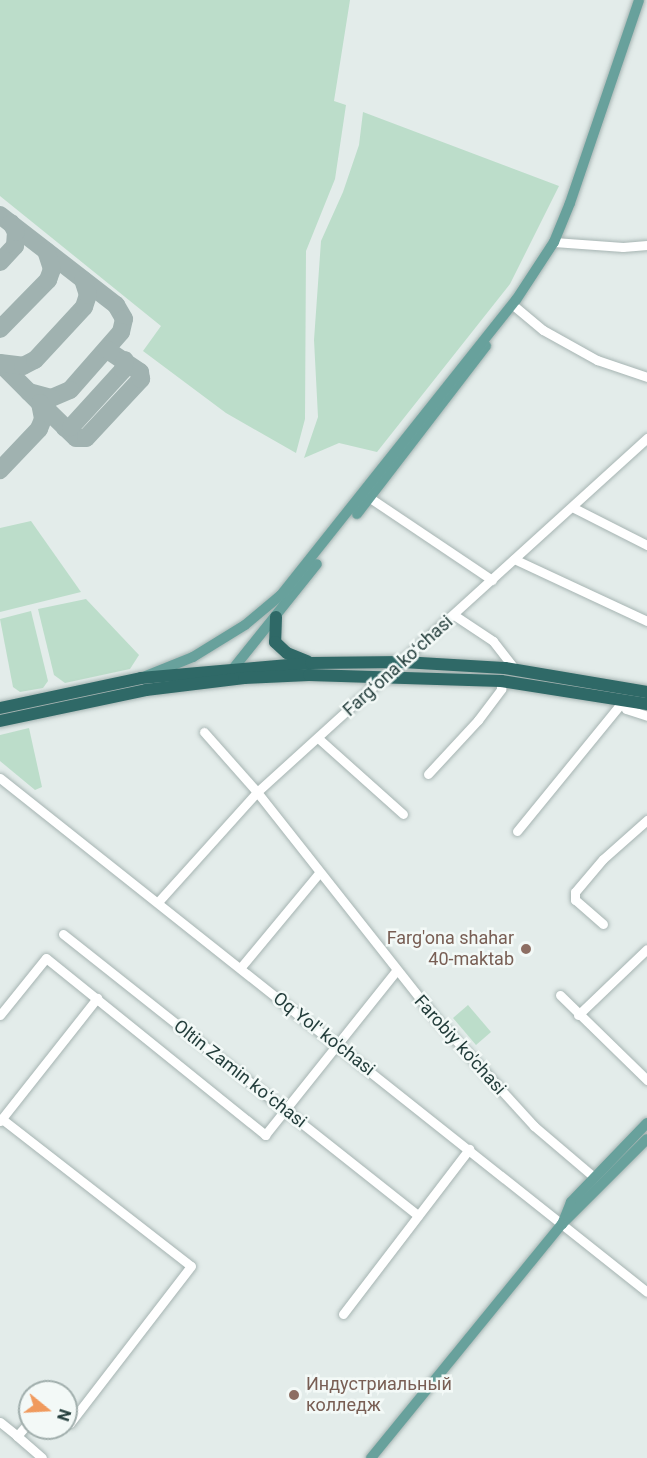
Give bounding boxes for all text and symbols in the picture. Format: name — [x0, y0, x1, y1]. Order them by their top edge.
street label: Fargʻona koʻchasi — [339, 611, 457, 721]
place label: Farg'ona shahar 40-maktab — [387, 928, 514, 970]
marker: Farg'ona shahar 40-maktab — [519, 942, 533, 956]
street label: Oq Yol' ko'chasi — [269, 988, 379, 1080]
street label: Farobiy ko'chasi — [410, 991, 510, 1099]
street label: Oltin Zamin koʻchasi — [169, 1015, 311, 1133]
place label: Индустриальный колледж — [306, 1374, 452, 1416]
north arrow — [18, 1380, 78, 1440]
marker: Индустриальный колледж — [287, 1388, 301, 1402]
text: N — [53, 1407, 74, 1423]

